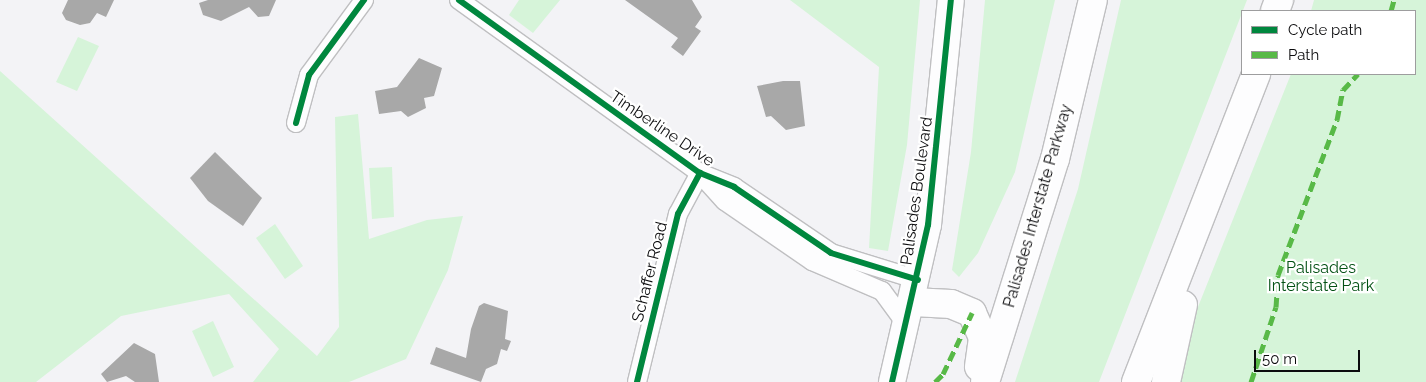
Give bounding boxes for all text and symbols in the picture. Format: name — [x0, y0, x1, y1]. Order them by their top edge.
legend — [1241, 10, 1416, 75]
text: Cycle path — [1288, 21, 1362, 39]
text: Path — [1288, 46, 1319, 64]
street label: Timberline Drive — [606, 87, 718, 171]
street label: Palisades Interstate Parkway — [1000, 102, 1076, 310]
street label: Palisades Boulevard — [897, 116, 937, 266]
street label: Schaffer Road — [628, 220, 672, 324]
park label: Palisades Interstate Park — [1268, 258, 1374, 296]
scale bar — [1256, 340, 1362, 372]
text: 50 m — [1262, 350, 1297, 368]

